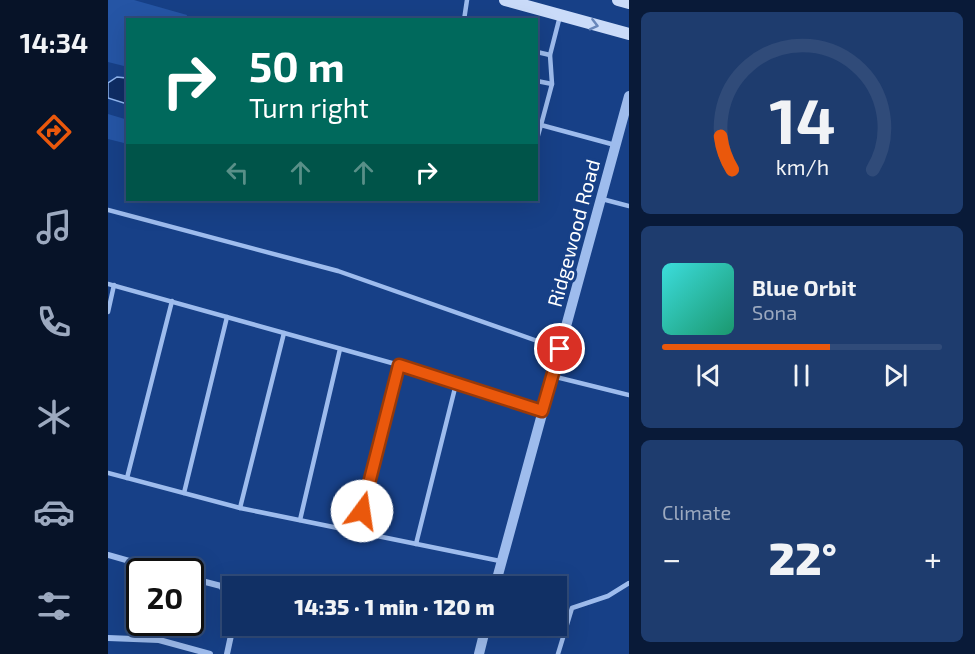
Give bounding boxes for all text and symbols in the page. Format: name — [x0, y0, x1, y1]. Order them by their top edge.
one-way arrow — [589, 17, 599, 30]
text: 14:34 — [20, 26, 88, 58]
text: 50 m — [249, 40, 345, 90]
icon: right — [150, 42, 228, 120]
text: 14 — [769, 82, 835, 157]
text: Turn right — [249, 91, 369, 123]
icon: directions — [33, 111, 75, 153]
text: km/h — [775, 154, 829, 179]
icon: left — [221, 156, 254, 189]
icon: ahead — [284, 156, 317, 189]
icon: ahead — [347, 156, 380, 189]
icon: right — [410, 156, 443, 189]
street label: Ridgewood Road — [542, 157, 604, 309]
icon: music — [33, 206, 75, 248]
text: Blue Orbit — [752, 274, 856, 300]
text: Sona — [752, 300, 797, 324]
icon: phone — [33, 301, 75, 343]
pin — [534, 323, 585, 374]
icon: arrive — [543, 332, 576, 365]
icon: previous — [692, 359, 725, 392]
icon: pause — [785, 359, 818, 392]
icon: next — [879, 359, 912, 392]
icon: climate — [33, 396, 75, 438]
position arrow — [330, 479, 394, 543]
icon: car — [33, 491, 75, 533]
text: Climate — [662, 500, 731, 524]
text: 22° — [768, 530, 837, 584]
text: − — [662, 538, 681, 578]
text: + — [924, 538, 942, 578]
speed limit sign: 20 — [126, 558, 204, 636]
icon: filters — [33, 585, 75, 627]
text: 14:35 · 1 min · 120 m — [294, 593, 495, 619]

